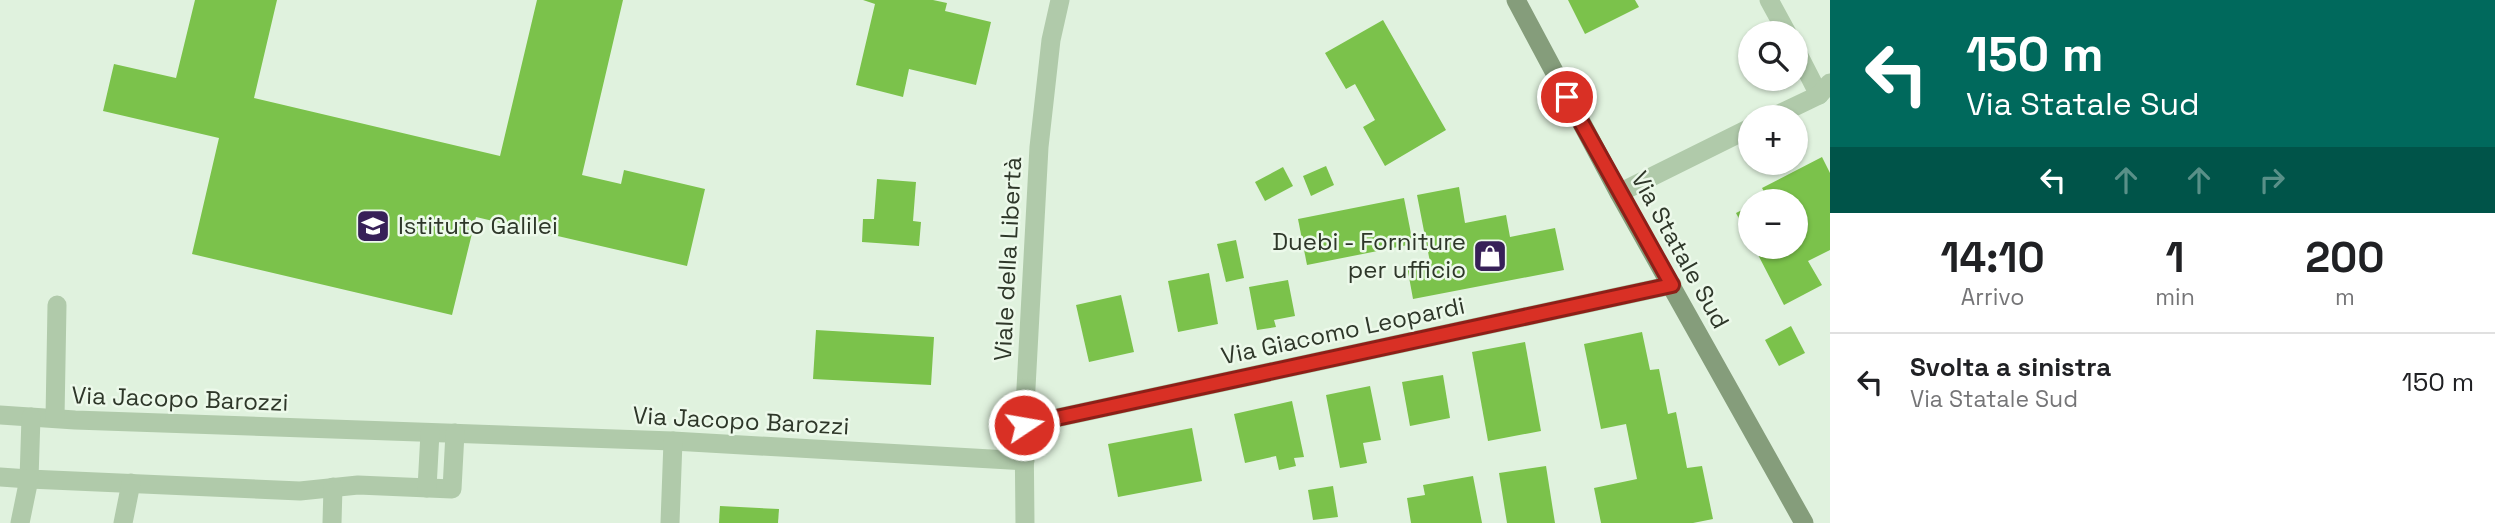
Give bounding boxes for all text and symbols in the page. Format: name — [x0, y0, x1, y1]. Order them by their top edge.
map controls — [1738, 21, 1808, 259]
button: search — [1738, 21, 1808, 91]
text: 150 m — [1966, 23, 2104, 85]
icon: left — [1851, 28, 1942, 119]
pin — [1537, 67, 1597, 127]
icon: arrive — [1548, 78, 1586, 116]
text: Via Statale Sud — [1966, 84, 2200, 124]
button: + — [1738, 105, 1808, 175]
street label: Viale della Libertà — [987, 156, 1028, 362]
icon: left — [2034, 161, 2072, 199]
icon: ahead — [2107, 161, 2145, 199]
icon: ahead — [2180, 161, 2218, 199]
icon: right — [2253, 161, 2291, 199]
street label: Via Statale Sud — [1624, 166, 1736, 334]
button: − — [1738, 189, 1808, 259]
school or university icon: Istituto Galilei — [354, 207, 392, 245]
place label: Istituto Galilei — [398, 210, 558, 241]
place label: Duebi - Forniture per ufficio — [1272, 226, 1466, 285]
text: 14:10 — [1940, 231, 2045, 284]
text: 1 — [2166, 231, 2184, 284]
text: 200 — [2305, 231, 2385, 284]
shop icon: Duebi - Forniture per ufficio — [1471, 237, 1509, 275]
text: Arrivo — [1961, 282, 2024, 312]
text: min — [2155, 282, 2195, 312]
text: m — [2335, 282, 2355, 312]
street label: Via Giacomo Leopardi — [1218, 290, 1467, 371]
text: Svolta a sinistra — [1910, 350, 2111, 384]
icon: left — [1851, 363, 1889, 401]
text: 150 m — [2402, 365, 2474, 399]
street label: Via Jacopo Barozzi — [71, 379, 289, 418]
text: Via Statale Sud — [1910, 384, 2078, 414]
position arrow — [987, 388, 1061, 462]
street label: Via Jacopo Barozzi — [632, 399, 850, 442]

